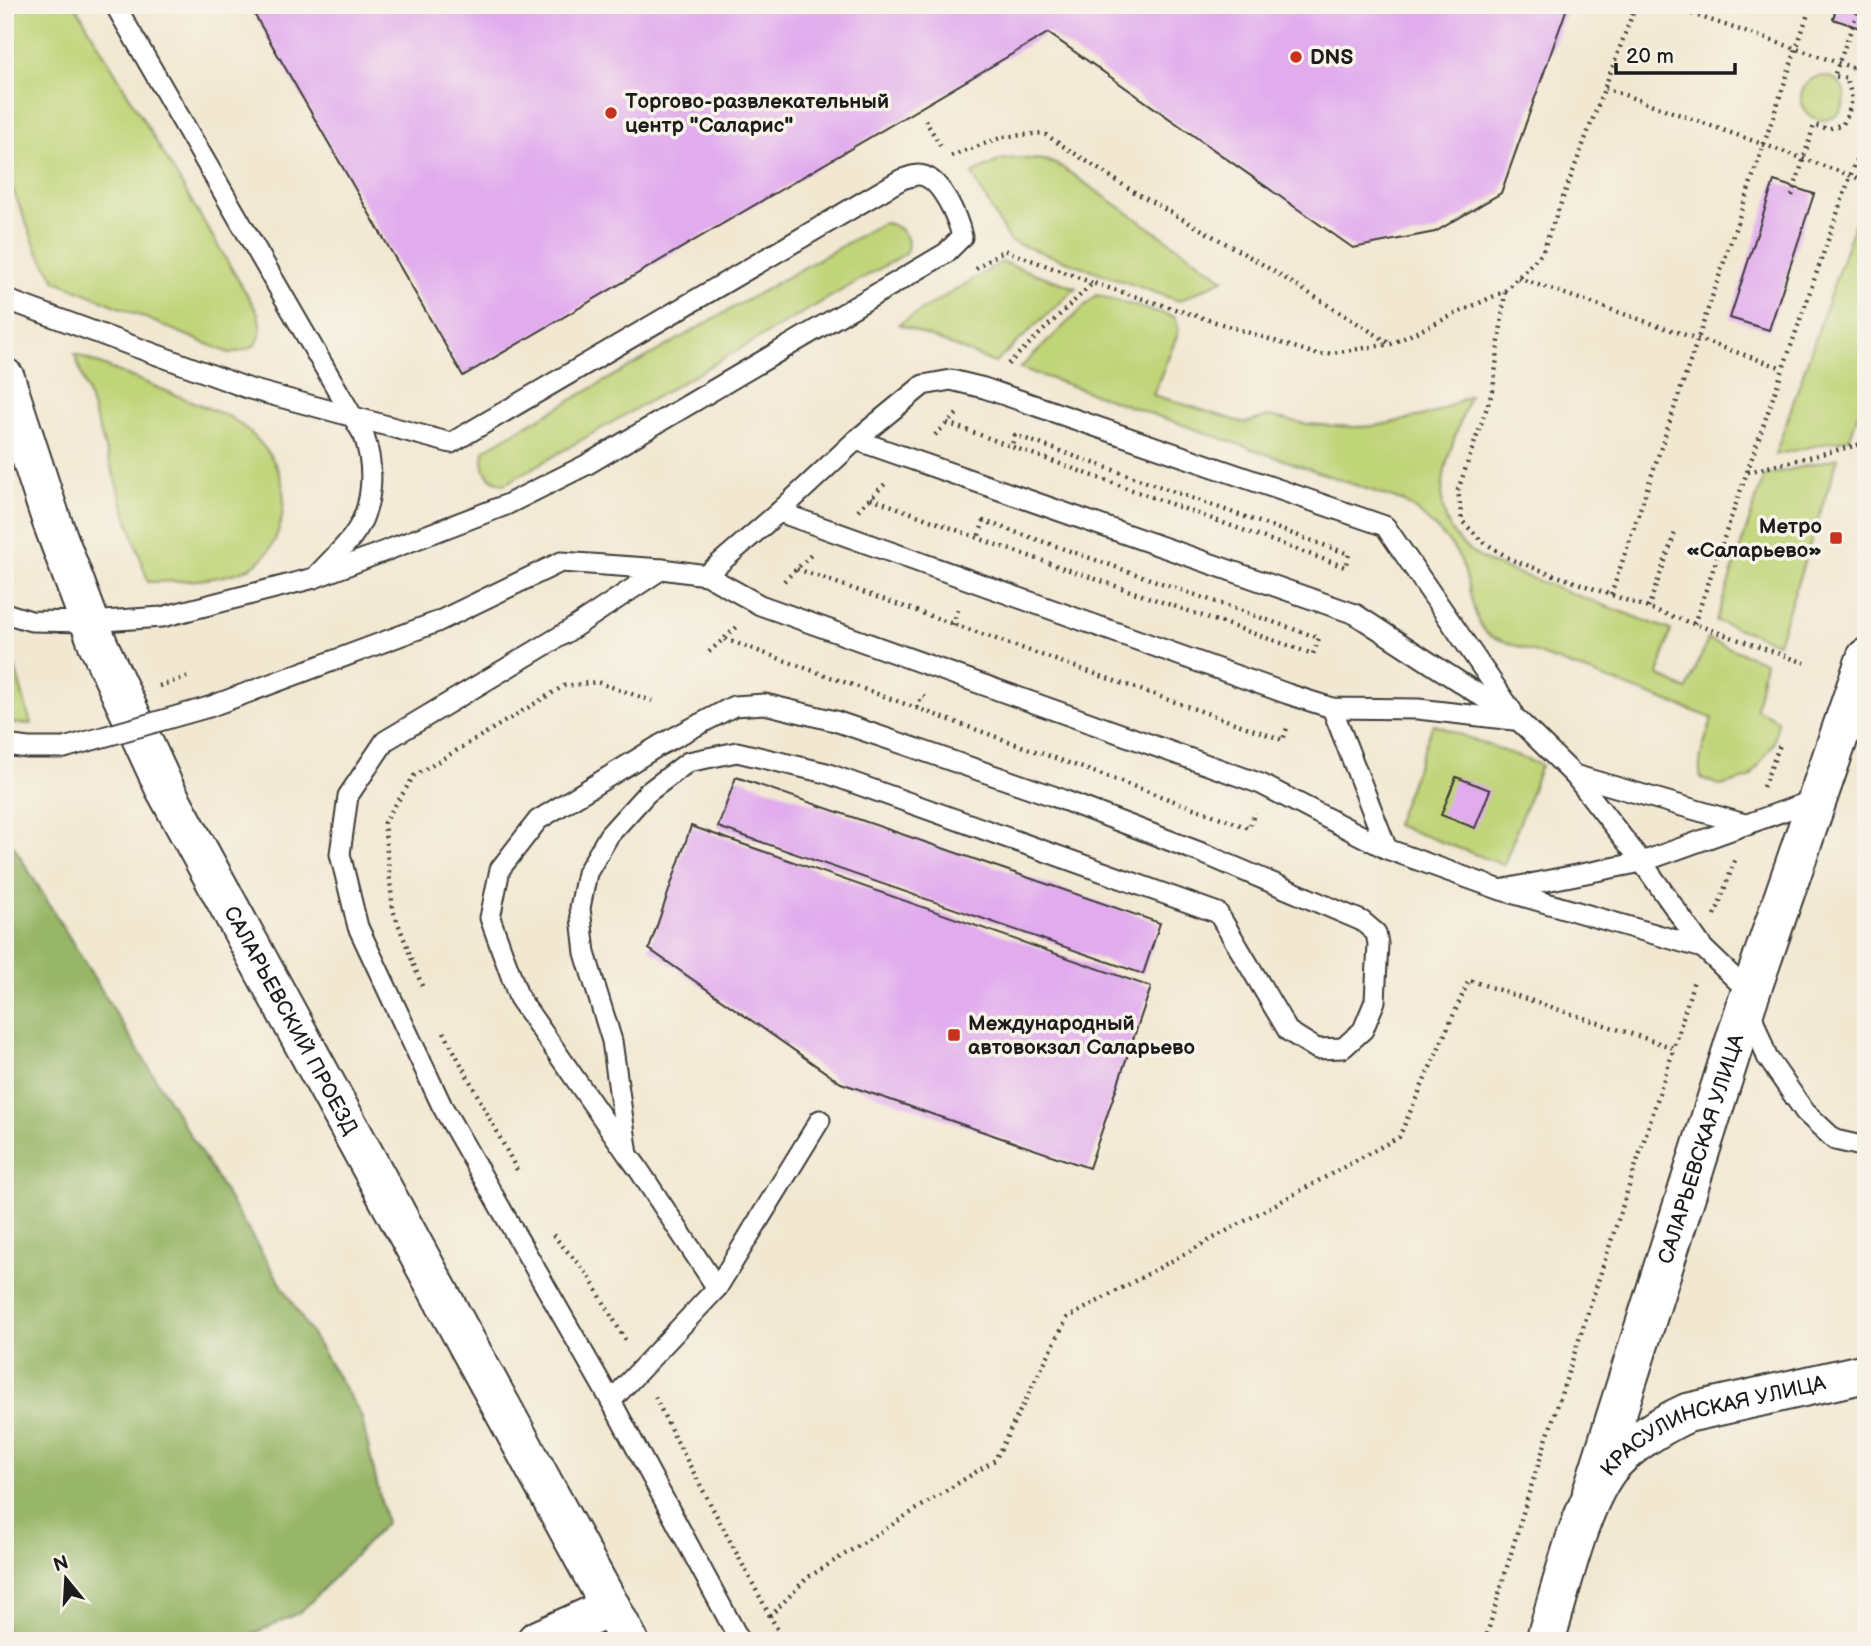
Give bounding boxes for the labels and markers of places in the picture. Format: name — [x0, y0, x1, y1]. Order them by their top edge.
place label: DNS — [1310, 45, 1353, 70]
marker: DNS — [1288, 49, 1304, 65]
place label: Торгово-развлекательный центр "Саларис" — [625, 89, 889, 138]
marker: Торгово-развлекательный центр "Саларис" — [603, 105, 619, 121]
place label: Метро «Саларьево» — [1686, 514, 1822, 563]
marker: Метро «Саларьево» — [1828, 530, 1844, 546]
place label: Международный автовокзал Саларьево — [968, 1011, 1195, 1060]
marker: Международный автовокзал Саларьево — [946, 1027, 962, 1043]

